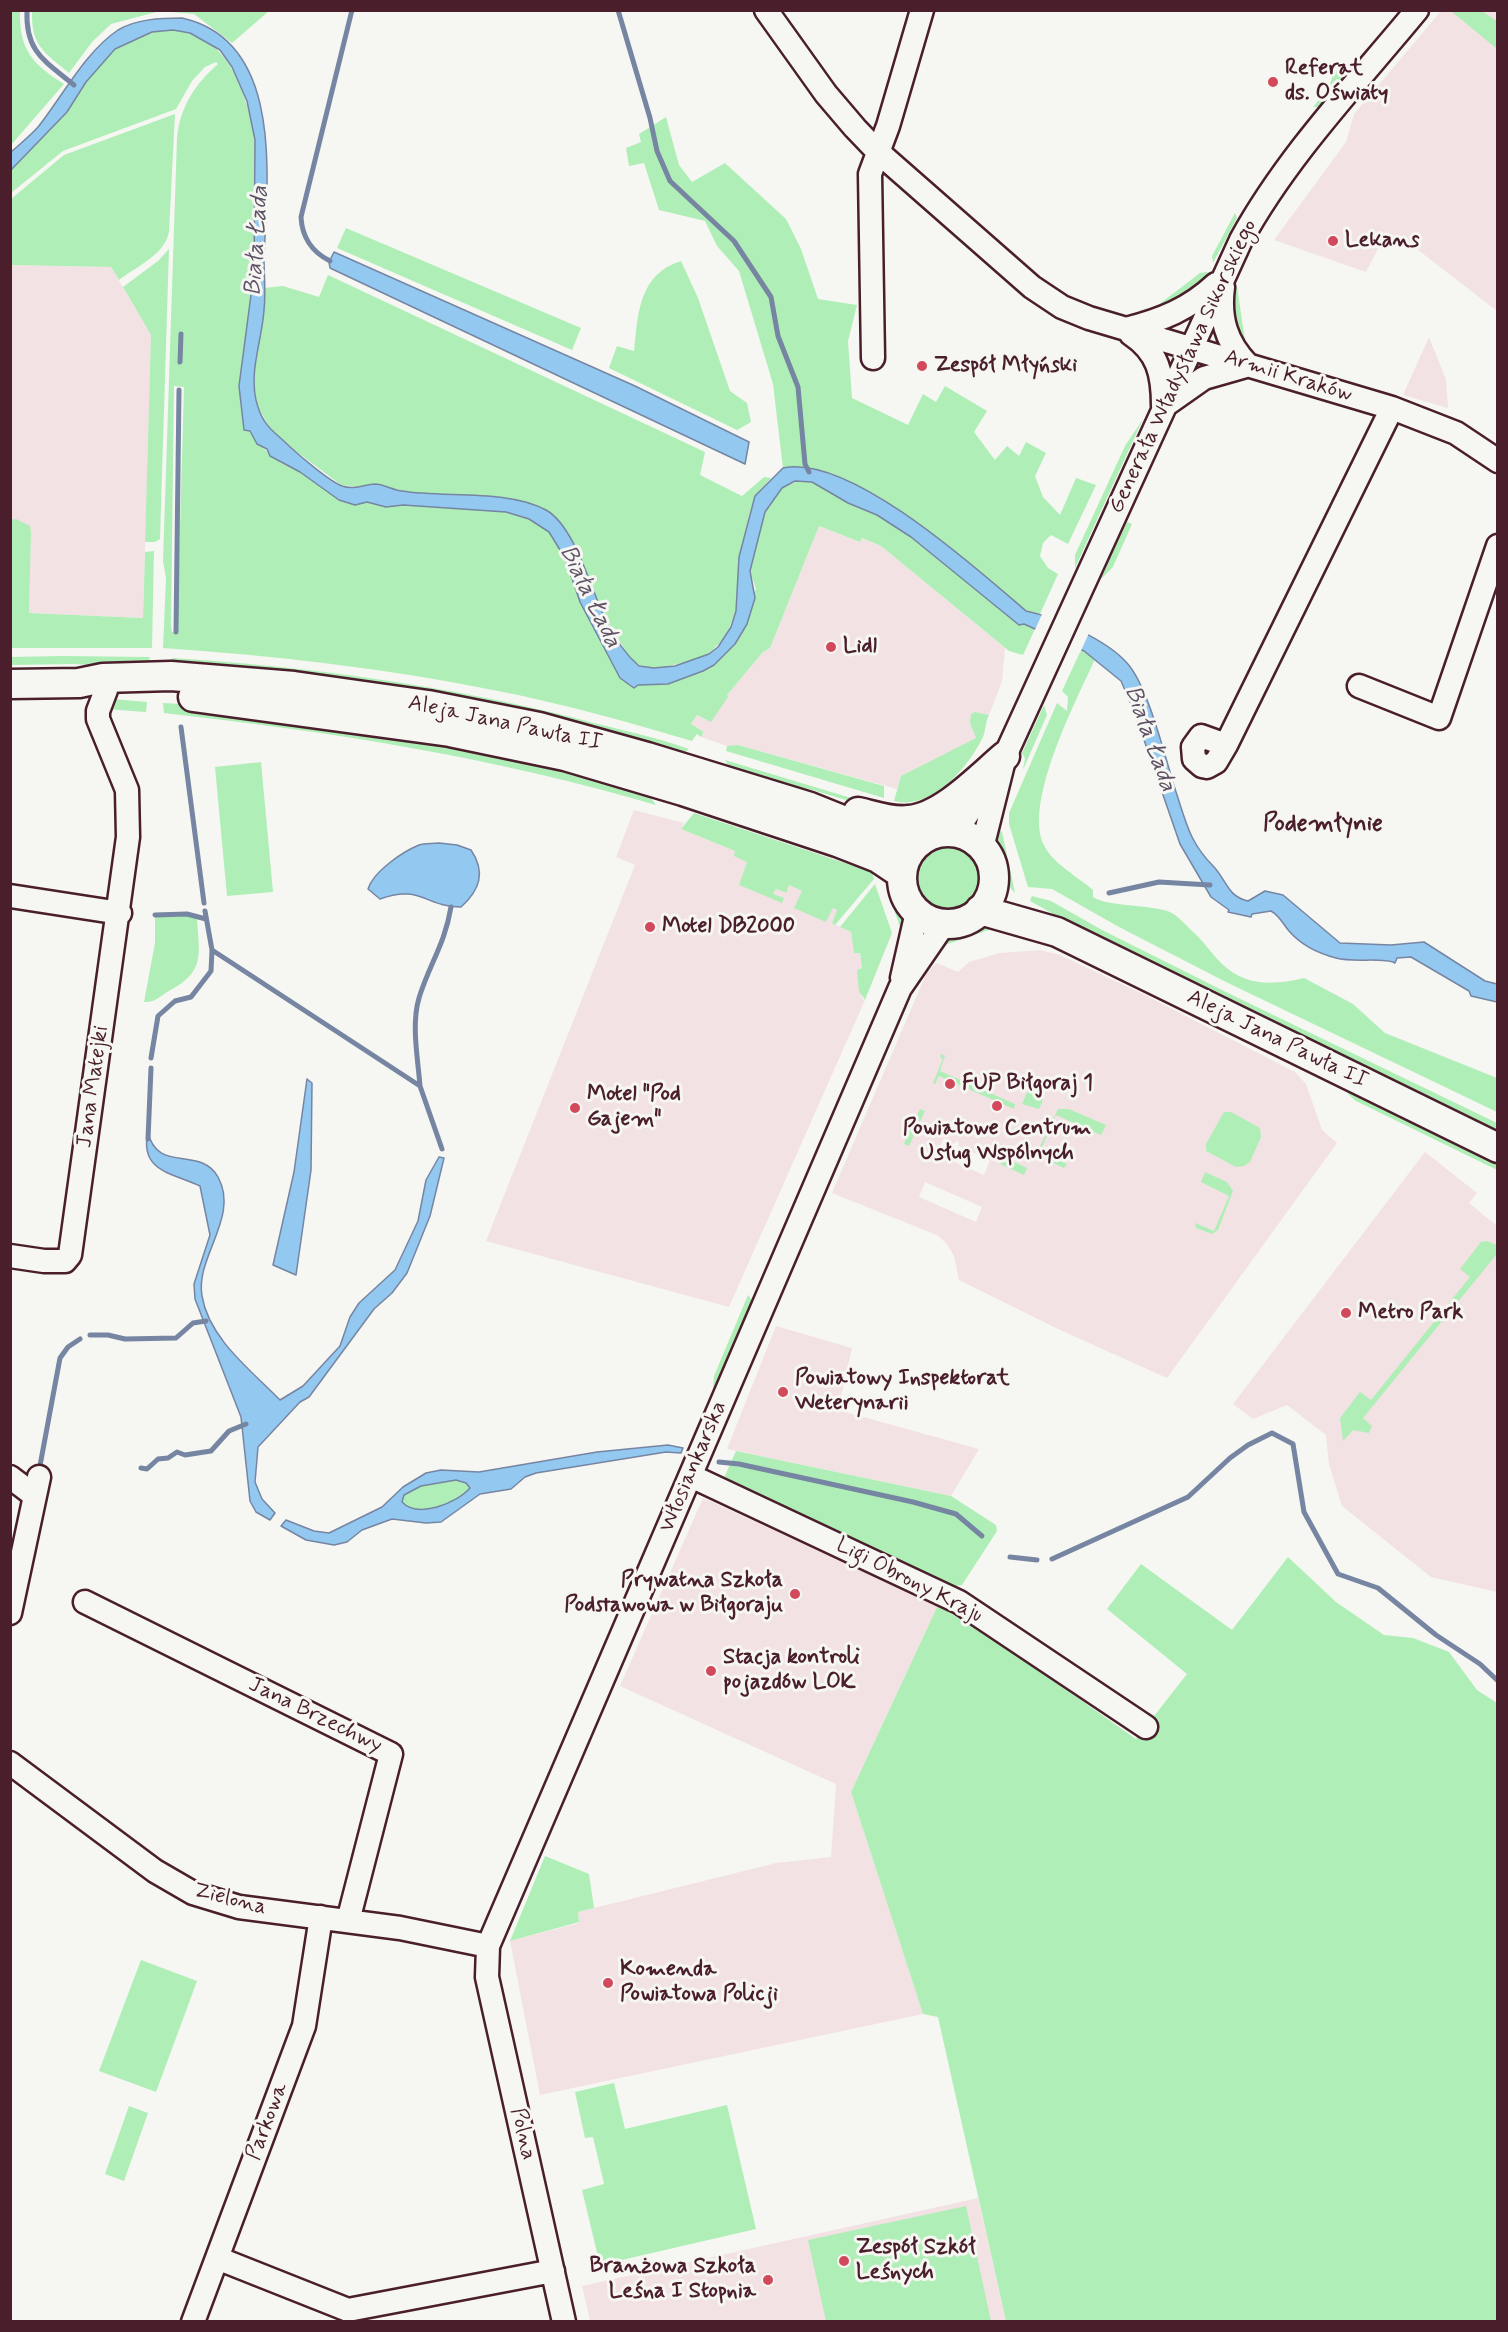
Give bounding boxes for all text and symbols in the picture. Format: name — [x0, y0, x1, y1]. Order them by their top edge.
place label: Referat ds. Oświaty — [1285, 56, 1388, 107]
marker: Referat ds. Oświaty — [1266, 75, 1280, 89]
water label: Biała Łada — [240, 185, 276, 297]
street label: Generała Władysława Sikorskiego — [1104, 216, 1264, 518]
place label: Lekans — [1345, 228, 1419, 254]
marker: Lekans — [1326, 234, 1340, 248]
street label: Armii Kraków — [1221, 345, 1355, 409]
place label: Zespół Młyński — [934, 353, 1077, 379]
marker: Zespół Młyński — [915, 359, 929, 373]
water label: Biała Łada — [552, 541, 626, 653]
place label: Lidl — [843, 634, 877, 660]
marker: Lidl — [824, 640, 838, 654]
water label: Biała Łada — [1117, 682, 1181, 796]
street label: Aleja Jana Pawła II — [406, 691, 604, 757]
district label: Podemłynie — [1263, 811, 1383, 839]
place label: Motel DB2000 — [662, 914, 795, 940]
marker: Motel DB2000 — [643, 920, 657, 934]
street label: Aleja Jana Pawła II — [1182, 985, 1372, 1095]
street label: Jana Matejki — [72, 1024, 116, 1150]
place label: FUP Biłgoraj 1 — [962, 1071, 1093, 1097]
marker: FUP Biłgoraj 1 — [943, 1077, 957, 1091]
place label: Motel "Pod Gajem" — [587, 1082, 681, 1134]
marker: Powiatowe Centrum Usług Wspólnych — [990, 1099, 1004, 1113]
marker: Motel "Pod Gajem" — [568, 1101, 582, 1115]
place label: Powiatowe Centrum Usług Wspólnych — [903, 1116, 1091, 1168]
place label: Metro Park — [1358, 1300, 1463, 1326]
marker: Metro Park — [1339, 1306, 1353, 1320]
place label: Powiatowy Inspektorat Weterynarii — [795, 1366, 1010, 1418]
marker: Powiatowy Inspektorat Weterynarii — [776, 1385, 790, 1399]
street label: Włosiankarska — [655, 1397, 733, 1537]
street label: Ligi Obrony Kraju — [831, 1533, 987, 1629]
place label: Prywatna Szkoła Podstawowa w Biłgoraju — [564, 1568, 783, 1620]
marker: Prywatna Szkoła Podstawowa w Biłgoraju — [788, 1587, 802, 1601]
place label: Stacja kontroli pojazdów LOK — [723, 1645, 860, 1696]
marker: Stacja kontroli pojazdów LOK — [704, 1664, 718, 1678]
street label: Jana Brzechwy — [244, 1672, 386, 1760]
street label: Zielona — [191, 1878, 269, 1922]
place label: Komenda Powiatowa Policji — [620, 1957, 778, 2008]
marker: Komenda Powiatowa Policji — [601, 1976, 615, 1990]
street label: Parkowa — [241, 2080, 295, 2164]
street label: Polna — [503, 2105, 541, 2163]
place label: Zespół Szkół Leśnych — [856, 2235, 976, 2286]
place label: Branżowa Szkoła Leśna I Stopnia — [590, 2254, 756, 2306]
marker: Zespół Szkół Leśnych — [837, 2254, 851, 2268]
marker: Branżowa Szkoła Leśna I Stopnia — [761, 2273, 775, 2287]

